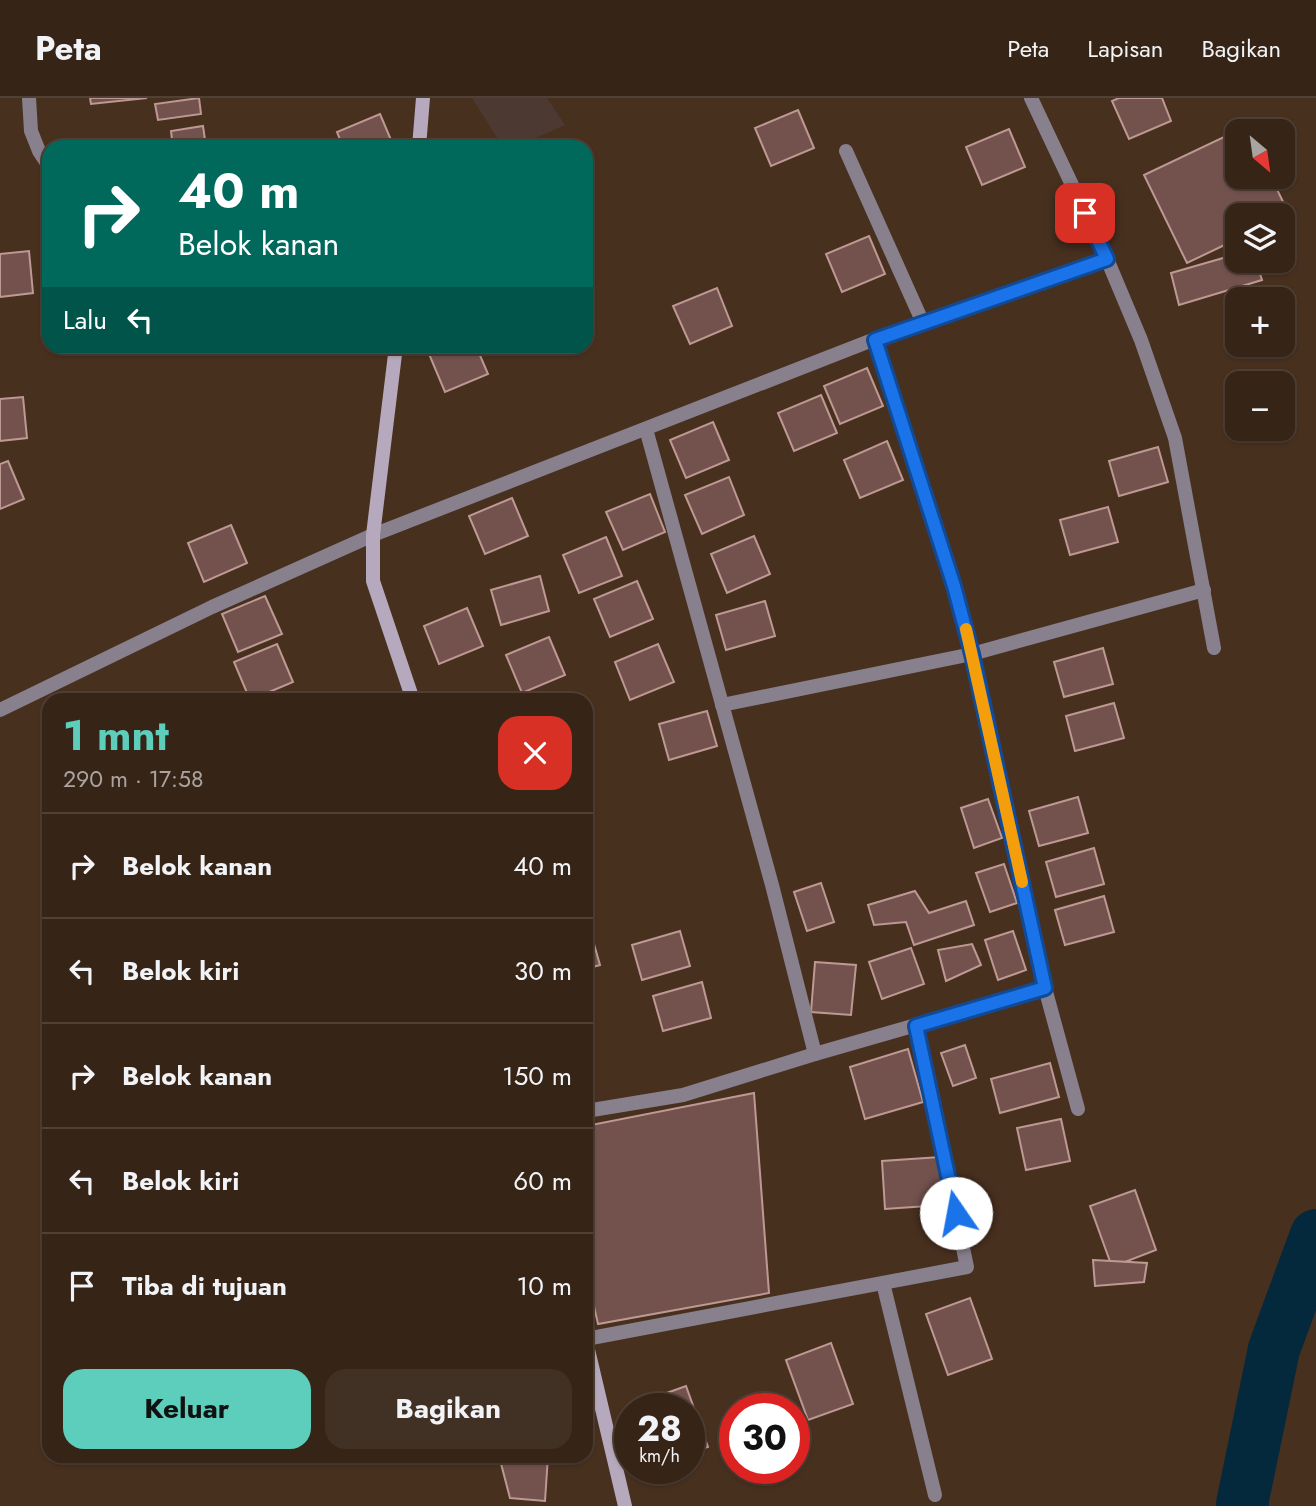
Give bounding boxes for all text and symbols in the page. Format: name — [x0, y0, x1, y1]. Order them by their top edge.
text: Peta — [35, 25, 102, 72]
text: Peta — [1007, 31, 1049, 66]
text: Lapisan — [1087, 31, 1163, 66]
text: Bagikan — [1201, 31, 1281, 66]
north arrow — [1225, 119, 1295, 189]
map controls — [1225, 119, 1295, 441]
text: 40 m — [178, 156, 300, 226]
icon: right — [63, 168, 154, 259]
pin — [1055, 183, 1115, 243]
icon: arrive — [1066, 194, 1104, 232]
button: layers — [1225, 203, 1295, 273]
text: Belok kanan — [178, 221, 339, 267]
button: + — [1225, 287, 1295, 357]
text: Lalu — [63, 301, 107, 339]
icon: left — [121, 301, 159, 339]
button: − — [1225, 371, 1295, 441]
text: 1 mnt — [63, 705, 169, 766]
button: close — [498, 716, 572, 790]
text: 290 m · 17:58 — [63, 762, 204, 796]
icon: right — [63, 847, 101, 885]
text: Belok kanan — [122, 847, 272, 885]
text: 40 m — [513, 847, 572, 885]
icon: left — [63, 952, 101, 990]
text: Belok kiri — [122, 952, 239, 990]
text: 30 m — [514, 952, 572, 990]
icon: right — [63, 1057, 101, 1095]
text: Belok kanan — [122, 1057, 272, 1095]
text: 150 m — [502, 1057, 572, 1095]
icon: left — [63, 1162, 101, 1200]
text: Belok kiri — [122, 1162, 239, 1200]
text: 60 m — [513, 1162, 572, 1200]
position arrow — [919, 1176, 993, 1250]
icon: arrive — [63, 1267, 101, 1305]
text: Tiba di tujuan — [122, 1267, 287, 1305]
text: 10 m — [517, 1267, 572, 1305]
button: Keluar — [63, 1369, 311, 1449]
button: Bagikan — [325, 1369, 572, 1449]
speed limit sign: 30 — [719, 1393, 810, 1484]
text: 28 — [637, 1404, 682, 1454]
text: km/h — [639, 1443, 680, 1469]

